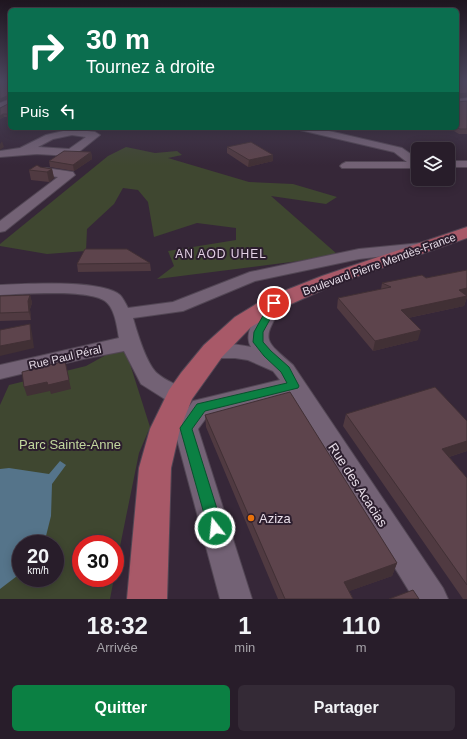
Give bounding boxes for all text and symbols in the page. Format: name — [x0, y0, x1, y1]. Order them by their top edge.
icon: right — [20, 24, 72, 76]
text: 30 m — [86, 24, 150, 55]
text: Tournez à droite — [86, 57, 215, 77]
icon: left — [57, 100, 79, 122]
text: Puis — [20, 103, 49, 120]
map controls — [411, 142, 455, 186]
button: layers — [411, 142, 455, 186]
street label: Boulevard Pierre Mendès-France — [301, 231, 457, 297]
district label: AN AOD UHEL — [175, 247, 267, 261]
pin — [257, 286, 291, 320]
icon: arrive — [263, 292, 285, 314]
street label: Rue Paul Péral — [28, 343, 102, 371]
park label: Parc Sainte-Anne — [19, 437, 121, 452]
street label: Rue des Acacias — [325, 440, 391, 530]
position arrow — [194, 507, 236, 549]
place label: Aziza — [259, 511, 292, 526]
marker: Aziza — [246, 513, 256, 523]
speed limit sign: 30 — [72, 535, 124, 587]
text: 20 — [27, 545, 49, 567]
text: km/h — [27, 565, 49, 576]
text: 18:32 — [86, 612, 148, 639]
text: 1 — [238, 612, 252, 639]
text: 110 — [342, 612, 381, 639]
text: Arrivée — [97, 640, 138, 655]
text: min — [234, 640, 255, 655]
text: m — [356, 640, 367, 655]
button: Quitter — [12, 685, 230, 731]
button: Partager — [238, 685, 455, 731]

